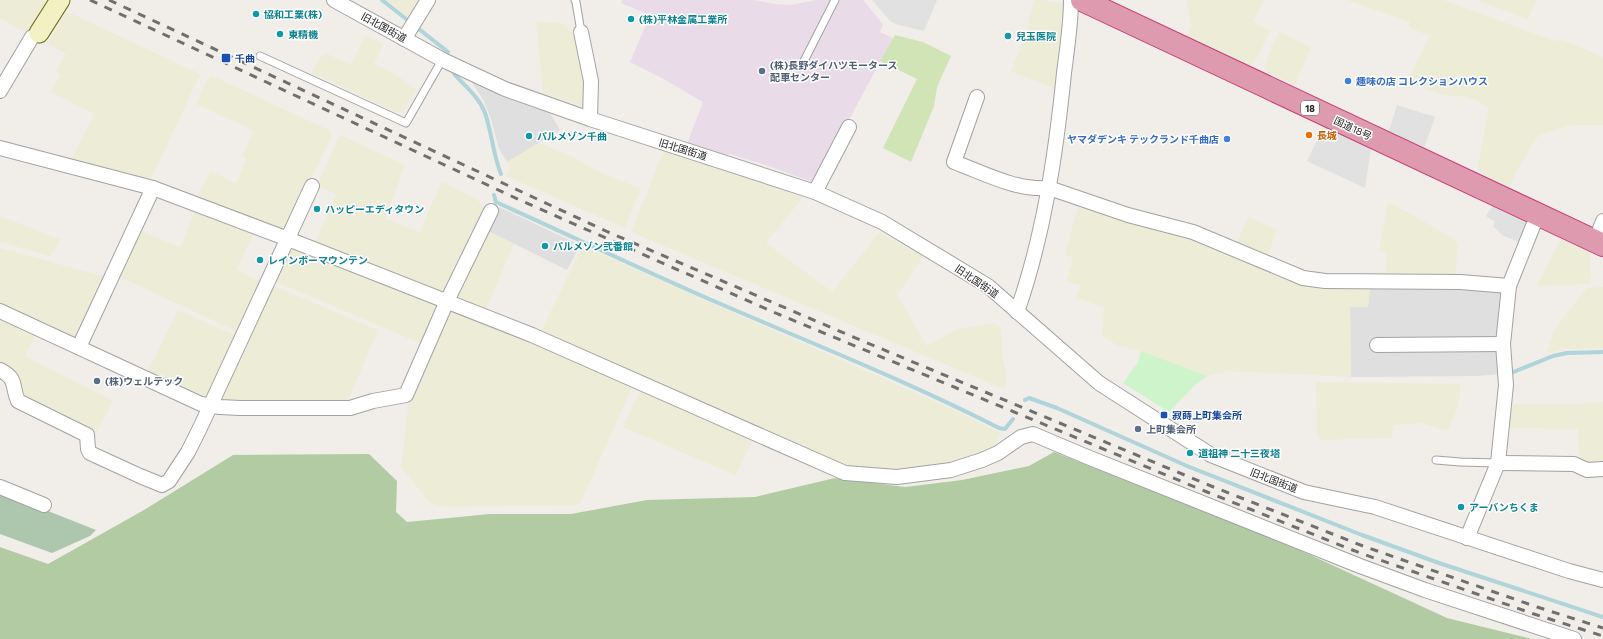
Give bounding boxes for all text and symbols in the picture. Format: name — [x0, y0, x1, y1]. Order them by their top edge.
place label: 協和工業(株) — [264, 8, 322, 20]
marker: 協和工業(株) — [251, 9, 261, 19]
street label: 旧北国街道 — [359, 10, 409, 44]
place label: (株)平林金属工業所 — [639, 13, 727, 25]
marker: (株)平林金属工業所 — [626, 14, 636, 24]
place label: 東精機 — [288, 28, 318, 40]
marker: 東精機 — [275, 29, 285, 39]
place label: 兒玉医院 — [1016, 30, 1056, 42]
marker: 兒玉医院 — [1003, 31, 1013, 41]
marker: 千曲 — [220, 52, 232, 64]
place label: 千曲 — [235, 52, 255, 64]
place label: (株)長野ダイハツモータース 配車センター — [770, 59, 898, 83]
marker: (株)長野ダイハツモータース 配車センター — [757, 66, 767, 76]
place label: 趣味の店 コレクションハウス — [1356, 75, 1488, 87]
marker: 趣味の店 コレクションハウス — [1343, 76, 1353, 86]
road number: 18 — [1301, 101, 1319, 115]
street label: 国道18号 — [1332, 114, 1374, 142]
place label: 長城 — [1317, 129, 1337, 141]
place label: パルメゾン千曲 — [537, 130, 607, 142]
marker: 長城 — [1304, 130, 1314, 140]
marker: パルメゾン千曲 — [524, 131, 534, 141]
place label: ヤマダデンキ テックランド千曲店 — [1067, 133, 1219, 145]
marker: ヤマダデンキ テックランド千曲店 — [1222, 134, 1232, 144]
street label: 旧北国街道 — [657, 136, 709, 162]
place label: ハッピーエディタウン — [325, 203, 424, 215]
marker: ハッピーエディタウン — [312, 204, 322, 214]
place label: パルメゾン弐番館 — [553, 240, 633, 252]
marker: パルメゾン弐番館 — [540, 241, 550, 251]
place label: レインボーマウンテン — [268, 254, 368, 266]
marker: レインボーマウンテン — [255, 255, 265, 265]
street label: 旧北国街道 — [953, 262, 1001, 300]
place label: (株)ウェルテック — [105, 375, 183, 387]
marker: (株)ウェルテック — [92, 376, 102, 386]
place label: 寂蒔上町集会所 — [1172, 409, 1242, 421]
marker: 寂蒔上町集会所 — [1159, 410, 1169, 420]
place label: 上町集会所 — [1146, 423, 1196, 435]
marker: 上町集会所 — [1133, 424, 1143, 434]
place label: 道祖神 二十三夜塔 — [1198, 447, 1281, 459]
marker: 道祖神 二十三夜塔 — [1185, 448, 1195, 458]
street label: 旧北国街道 — [1249, 465, 1299, 495]
place label: アーバンちくま — [1469, 501, 1539, 513]
marker: アーバンちくま — [1456, 502, 1466, 512]

